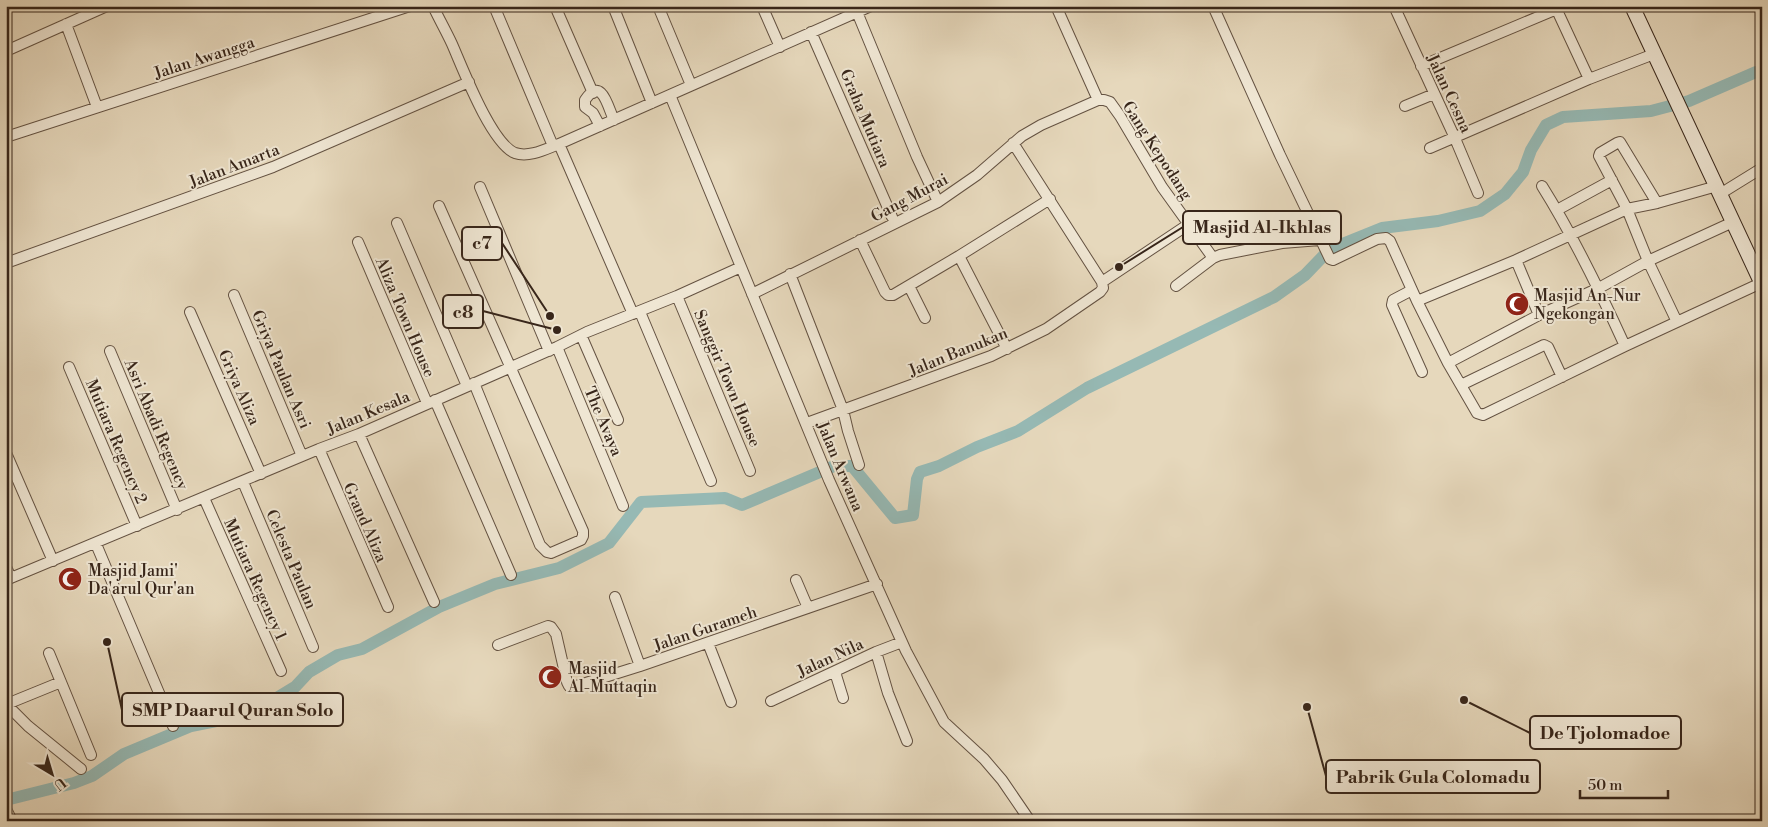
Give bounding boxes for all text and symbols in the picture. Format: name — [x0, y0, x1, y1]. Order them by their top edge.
street label: Jalan Awangga — [151, 32, 258, 84]
street label: Jalan Cesna — [1422, 50, 1476, 137]
street label: Graha Mutiara — [835, 66, 895, 171]
street label: Gang Kepodang — [1118, 97, 1197, 204]
street label: Jalan Amarta — [185, 139, 283, 193]
street label: Gang Murai — [867, 169, 951, 227]
callout: Masjid Al-Ikhlas — [1183, 211, 1341, 244]
text: Masjid Al-Ikhlas — [1193, 216, 1331, 239]
callout: c7 — [462, 227, 502, 260]
text: c7 — [472, 232, 492, 255]
street label: Aliza Town House — [370, 253, 439, 380]
place label: Masjid An-Nur Ngekongan — [1534, 286, 1641, 324]
mosque icon: Masjid An-Nur Ngekongan — [1504, 291, 1530, 317]
callout: c8 — [443, 295, 483, 328]
text: c8 — [453, 301, 473, 324]
street label: Griya Paulan Asri — [247, 307, 315, 432]
street label: Sanggir Town House — [689, 307, 765, 450]
street label: Jalan Banukan — [905, 323, 1011, 381]
street label: Griya Aliza — [214, 347, 265, 429]
street label: Asri Abadi Regency — [119, 355, 193, 493]
street label: Mutiara Regency 2 — [81, 376, 151, 507]
street label: The Avaya — [579, 384, 627, 460]
street label: Jalan Kesala — [323, 386, 414, 440]
street label: Jalan Arwana — [812, 417, 868, 515]
street label: Grand Aliza — [339, 479, 392, 566]
street label: Celesta Paulan — [261, 507, 321, 613]
street label: Mutiara Regency 1 — [219, 515, 291, 644]
place label: Masjid Jami' Da'arul Qur'an — [88, 561, 195, 599]
mosque icon: Masjid Jami' Da'arul Qur'an — [57, 566, 83, 592]
street label: Jalan Gurameh — [650, 602, 760, 656]
street label: Jalan Nila — [793, 634, 867, 682]
place label: Masjid Al-Muttaqin — [567, 659, 658, 697]
mosque icon: Masjid Al-Muttaqin — [537, 664, 563, 690]
callout: SMP Daarul Quran Solo — [122, 693, 343, 726]
text: SMP Daarul Quran Solo — [132, 699, 334, 722]
callout: De Tjolomadoe — [1530, 716, 1681, 749]
text: De Tjolomadoe — [1540, 722, 1671, 745]
north arrow — [28, 750, 78, 800]
callout: Pabrik Gula Colomadu — [1326, 760, 1540, 793]
text: Pabrik Gula Colomadu — [1336, 766, 1530, 789]
scale bar — [1580, 767, 1668, 799]
text: U — [49, 773, 69, 794]
text: 50 m — [1588, 776, 1622, 795]

